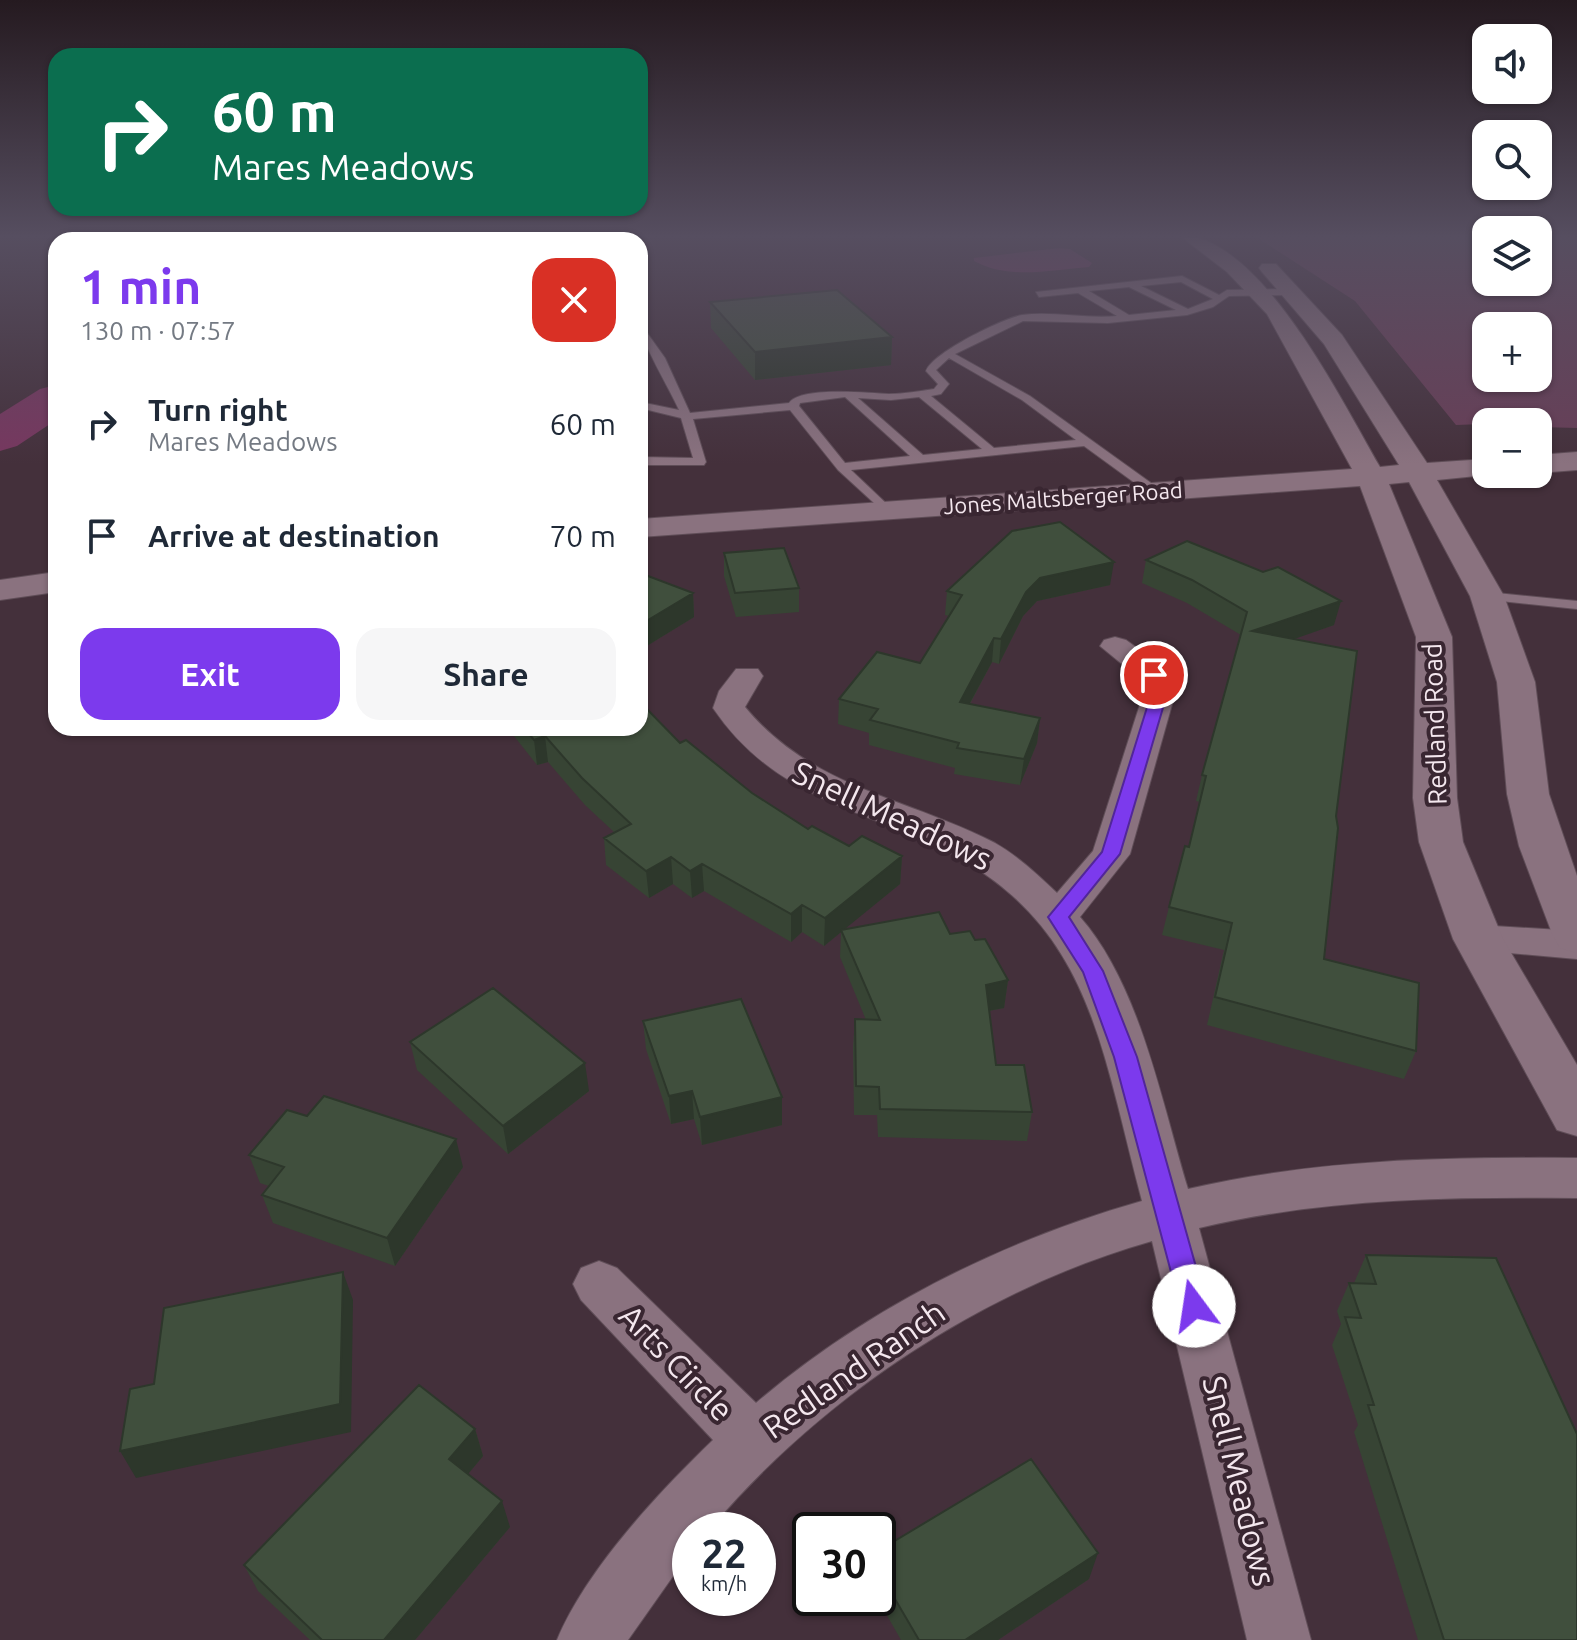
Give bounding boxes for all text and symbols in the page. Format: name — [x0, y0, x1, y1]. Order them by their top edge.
map controls — [1472, 24, 1552, 488]
button: sound — [1472, 24, 1552, 104]
icon: right — [80, 80, 184, 184]
text: 60 m — [212, 80, 337, 143]
button: search — [1472, 120, 1552, 200]
text: Mares Meadows — [212, 146, 474, 187]
button: layers — [1472, 216, 1552, 296]
button: close — [532, 258, 616, 342]
text: 1 min — [80, 259, 201, 313]
button: + — [1472, 312, 1552, 392]
text: 130 m · 07:57 — [80, 316, 236, 345]
text: Turn right — [148, 393, 288, 427]
icon: right — [80, 402, 124, 446]
text: 60 m — [549, 407, 616, 441]
button: − — [1472, 408, 1552, 488]
text: Mares Meadows — [148, 427, 338, 456]
street label: Jones Maltsberger Road — [943, 477, 1183, 518]
icon: arrive — [80, 514, 124, 558]
text: Arrive at destination — [148, 519, 440, 553]
text: 70 m — [549, 519, 616, 553]
button: Exit — [80, 628, 340, 720]
button: Share — [356, 628, 616, 720]
pin — [1120, 641, 1188, 709]
street label: Redland Road — [1417, 643, 1452, 805]
icon: arrive — [1132, 653, 1176, 697]
street label: Snell Meadows — [787, 753, 997, 877]
position arrow — [1152, 1264, 1236, 1348]
street label: Redland Ranch — [756, 1293, 951, 1445]
street label: Arts Circle — [613, 1297, 741, 1428]
street label: Snell Meadows — [1197, 1372, 1283, 1589]
speed limit sign: 30 — [792, 1512, 896, 1616]
text: 22 — [701, 1531, 747, 1576]
text: km/h — [701, 1572, 747, 1595]

